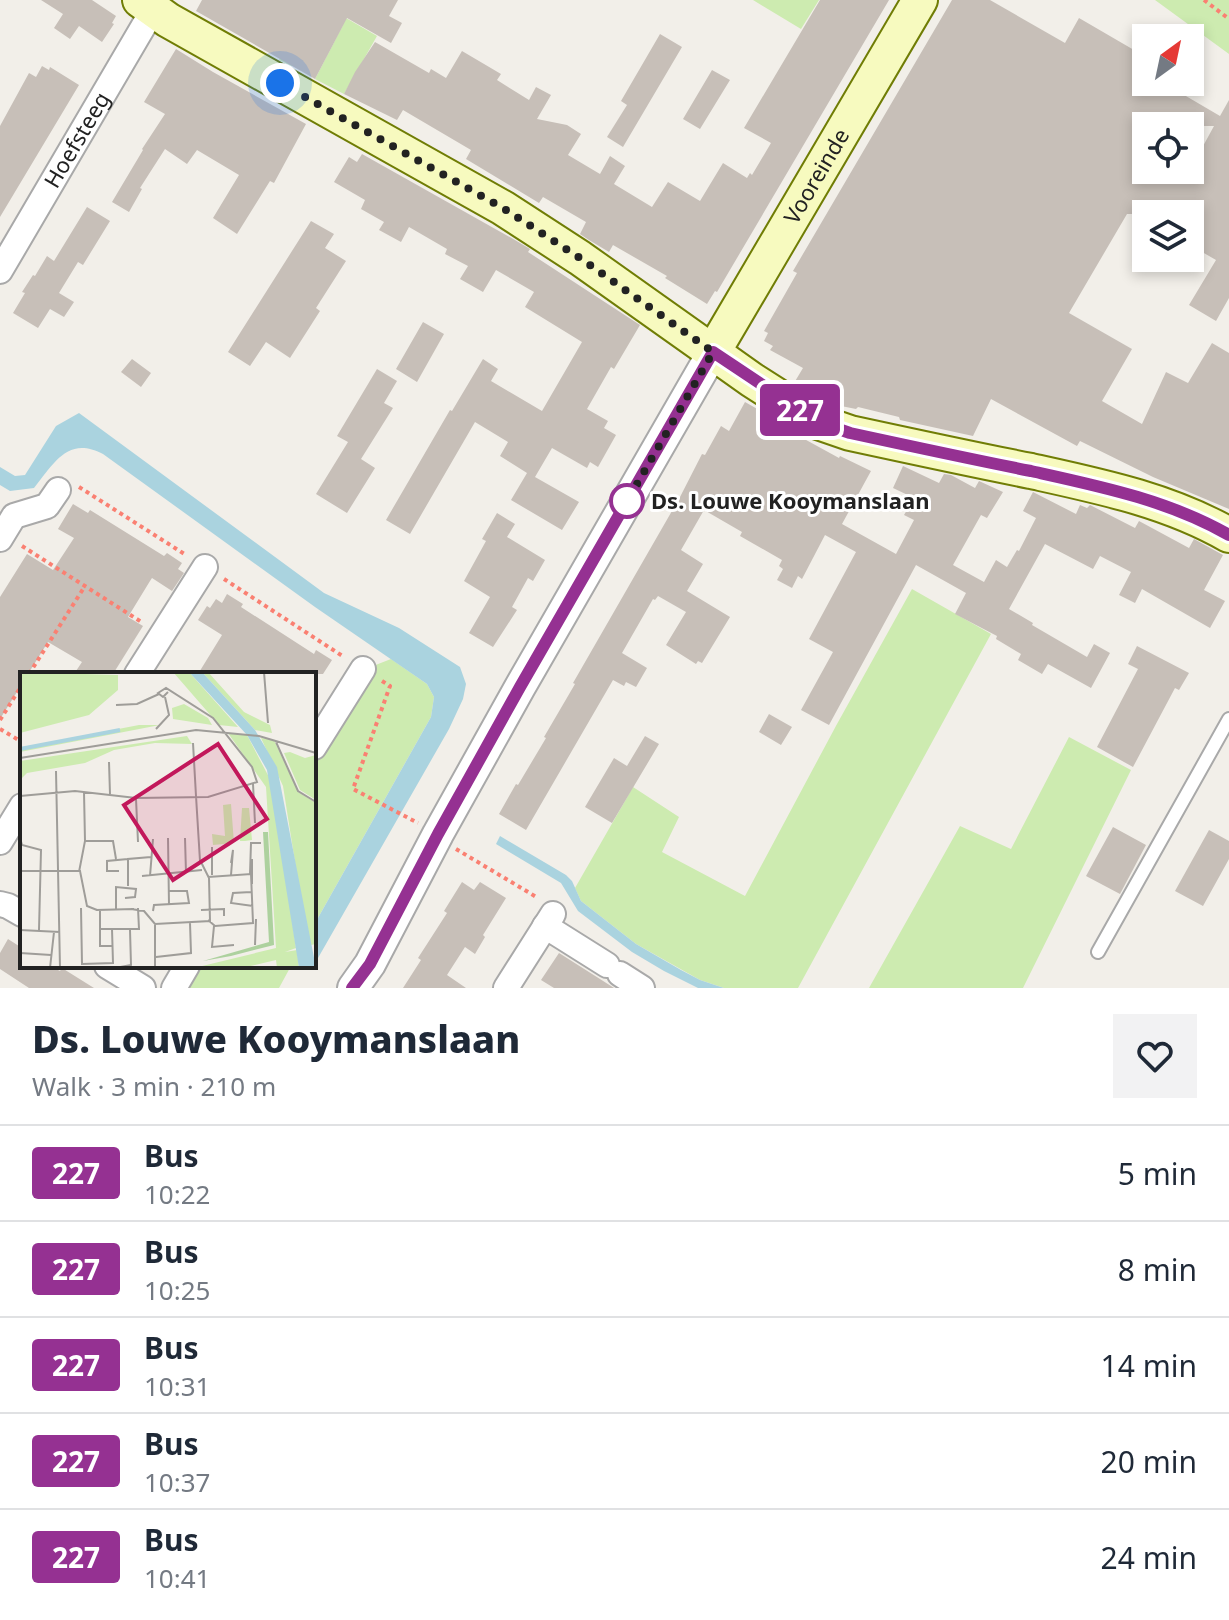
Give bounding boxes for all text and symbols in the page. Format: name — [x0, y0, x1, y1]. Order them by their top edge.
north arrow — [1132, 24, 1204, 96]
map controls — [1132, 24, 1204, 272]
your location — [260, 63, 300, 103]
street label: Hoefsteeg — [36, 86, 116, 193]
button: locate — [1132, 112, 1204, 184]
street label: Vooreinde — [776, 122, 855, 229]
button: layers — [1132, 200, 1204, 272]
line badge: 227 — [754, 384, 846, 436]
text: 227 — [776, 391, 824, 429]
marker: Ds. Louwe Kooymanslaan — [610, 484, 644, 518]
place label: Ds. Louwe Kooymanslaan — [651, 485, 930, 515]
inset map — [20, 672, 316, 968]
text: Ds. Louwe Kooymanslaan — [32, 1012, 520, 1064]
button: heart — [1113, 1014, 1197, 1098]
text: Walk · 3 min · 210 m — [32, 1068, 276, 1104]
text: Bus — [144, 1135, 199, 1176]
text: 5 min — [1118, 1153, 1197, 1194]
text: 227 — [52, 1154, 100, 1192]
text: 10:22 — [144, 1176, 210, 1212]
text: Bus — [144, 1231, 199, 1272]
text: 8 min — [1118, 1249, 1197, 1290]
text: 227 — [52, 1250, 100, 1288]
text: 10:25 — [144, 1272, 210, 1308]
text: Bus — [144, 1327, 199, 1368]
text: 14 min — [1101, 1345, 1197, 1386]
text: 227 — [52, 1346, 100, 1384]
text: 10:31 — [144, 1368, 210, 1404]
text: Bus — [144, 1423, 199, 1464]
text: 20 min — [1101, 1441, 1197, 1482]
text: 227 — [52, 1442, 100, 1480]
text: 10:37 — [144, 1464, 210, 1500]
text: Bus — [144, 1519, 199, 1560]
text: 24 min — [1101, 1537, 1197, 1578]
text: 227 — [52, 1538, 100, 1576]
text: 10:41 — [144, 1560, 210, 1596]

